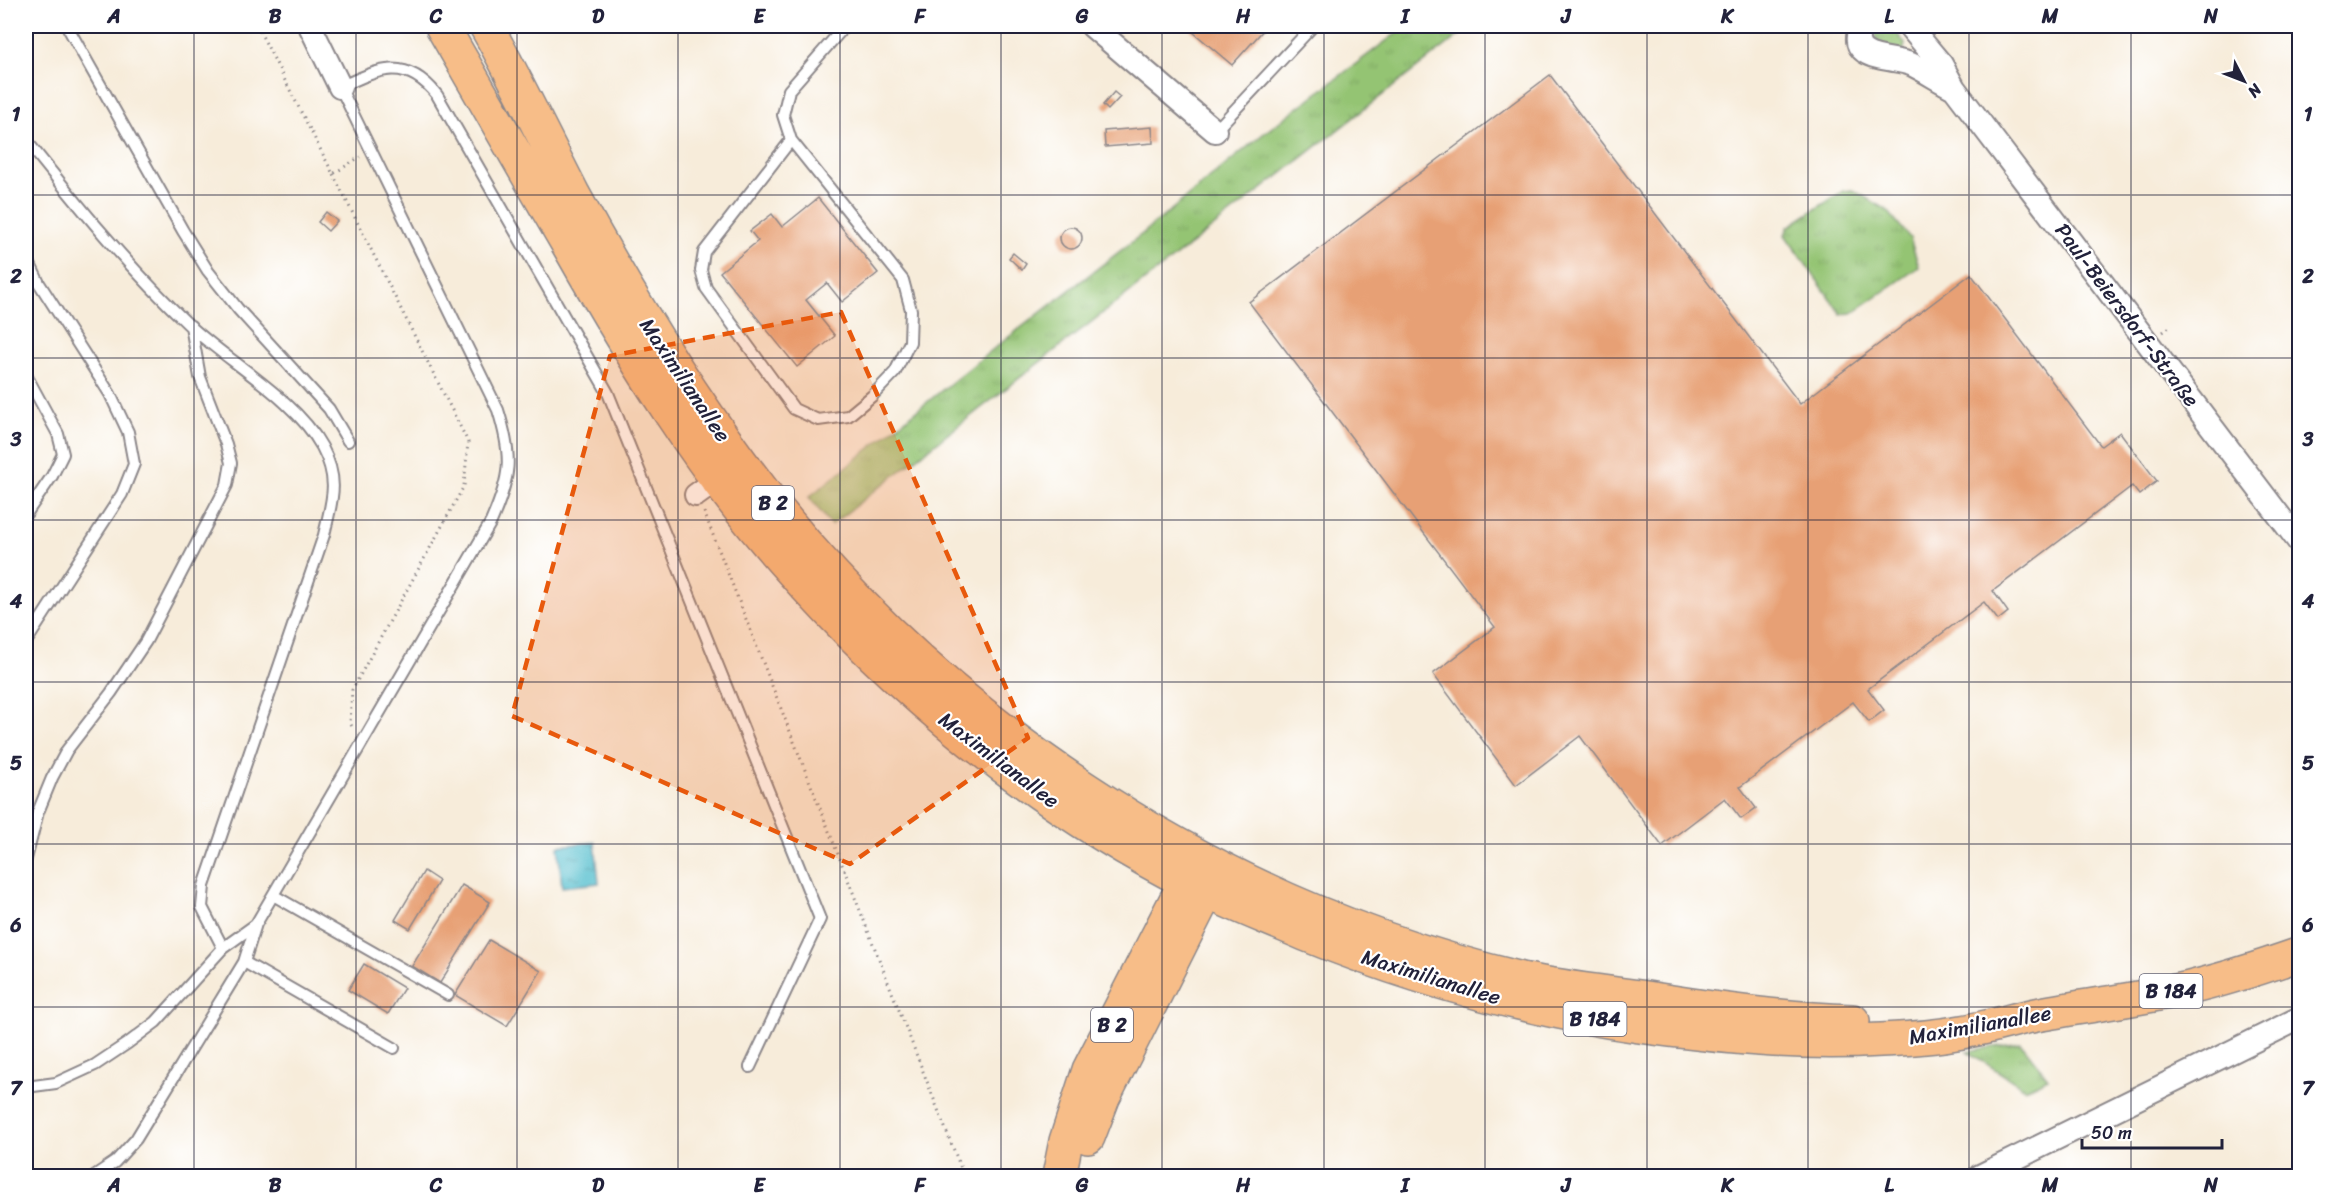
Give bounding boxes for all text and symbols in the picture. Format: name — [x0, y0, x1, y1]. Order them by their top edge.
text: A — [106, 0, 121, 34]
text: B — [269, 0, 282, 34]
text: C — [429, 0, 443, 34]
text: D — [592, 0, 605, 34]
text: E — [753, 0, 766, 34]
text: F — [914, 0, 927, 34]
text: G — [1075, 0, 1089, 34]
text: H — [1235, 0, 1251, 34]
text: I — [1400, 0, 1411, 34]
text: J — [1560, 0, 1572, 34]
text: K — [1720, 0, 1735, 34]
text: L — [1884, 0, 1894, 34]
text: M — [2041, 0, 2059, 34]
text: N — [2203, 0, 2219, 34]
north arrow — [2214, 51, 2274, 111]
text: N — [2240, 76, 2270, 105]
text: 1 — [12, 97, 21, 132]
text: 1 — [2304, 97, 2313, 132]
street label: Paul-Beiersdorf-Straße — [2045, 214, 2210, 416]
text: 2 — [9, 259, 22, 294]
text: 2 — [2301, 259, 2314, 294]
street label: Maximilianallee — [629, 310, 741, 450]
text: 3 — [10, 422, 22, 457]
text: 3 — [2302, 422, 2314, 457]
road number: B 2 — [752, 486, 794, 520]
text: 4 — [9, 584, 23, 619]
text: 4 — [2301, 584, 2315, 619]
street label: Maximilianallee — [930, 702, 1068, 819]
text: 5 — [10, 746, 22, 781]
text: 5 — [2302, 746, 2314, 781]
text: 6 — [9, 908, 22, 943]
text: 6 — [2301, 908, 2314, 943]
street label: Maximilianallee — [1357, 938, 1506, 1016]
road number: B 184 — [2140, 974, 2202, 1008]
street label: Maximilianallee — [1906, 994, 2054, 1056]
road number: B 184 — [1564, 1002, 1626, 1036]
road number: B 2 — [1091, 1008, 1133, 1042]
text: 7 — [10, 1071, 23, 1106]
text: 7 — [2302, 1071, 2315, 1106]
scale bar — [2082, 1112, 2222, 1150]
text: 50 m — [2091, 1117, 2132, 1149]
text: A — [106, 1168, 121, 1202]
text: B — [269, 1168, 282, 1202]
text: C — [429, 1168, 443, 1202]
text: D — [592, 1168, 605, 1202]
text: E — [753, 1168, 766, 1202]
text: F — [914, 1168, 927, 1202]
text: G — [1075, 1168, 1089, 1202]
text: H — [1235, 1168, 1251, 1202]
text: I — [1400, 1168, 1411, 1202]
text: J — [1560, 1168, 1572, 1202]
text: K — [1720, 1168, 1735, 1202]
text: L — [1884, 1168, 1894, 1202]
text: M — [2041, 1168, 2059, 1202]
text: N — [2203, 1168, 2219, 1202]

